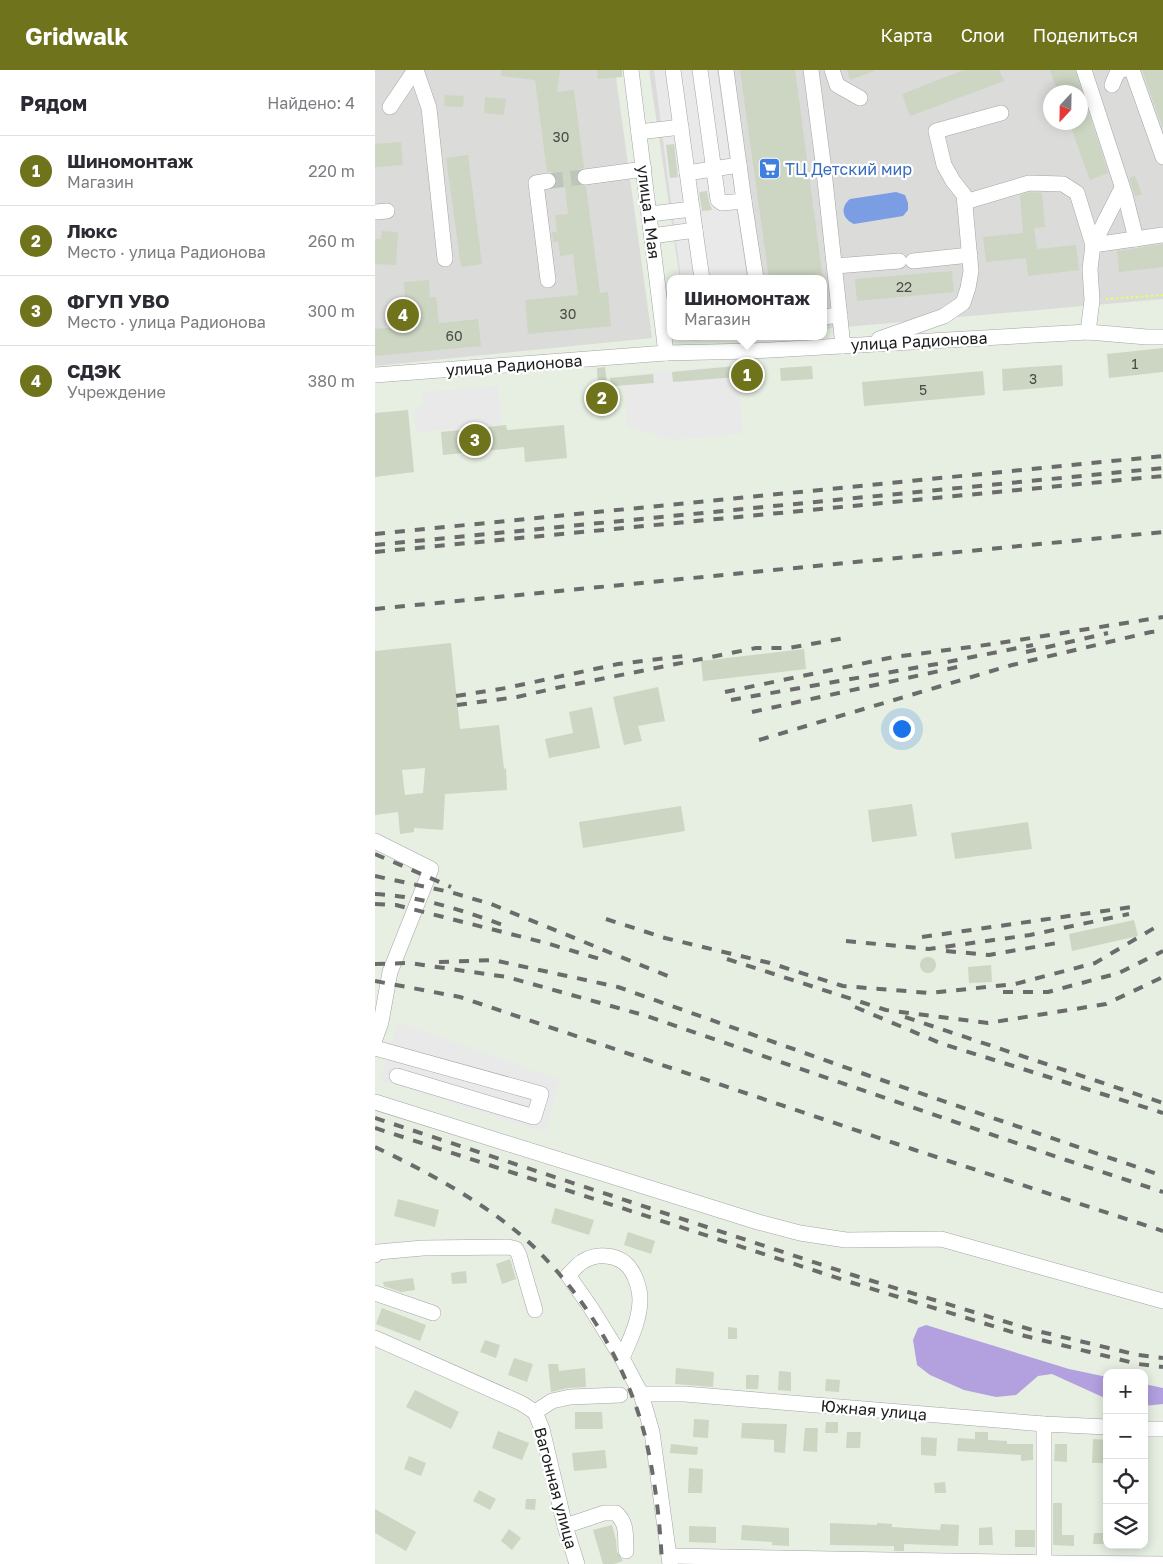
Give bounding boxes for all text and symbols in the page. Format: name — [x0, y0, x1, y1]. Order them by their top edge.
text: Gridwalk — [25, 21, 129, 50]
text: Карта — [881, 24, 933, 46]
text: Слои — [961, 24, 1005, 46]
text: Поделиться — [1033, 24, 1138, 46]
north arrow — [1043, 85, 1088, 130]
text: Рядом — [20, 90, 87, 116]
text: Найдено: 4 — [267, 93, 355, 113]
house number: 30 — [553, 128, 569, 145]
text: Шиномонтаж — [67, 149, 193, 172]
supermarket icon: ТЦ Детский мир — [757, 157, 781, 181]
place label: ТЦ Детский мир — [785, 159, 912, 179]
text: 1 — [32, 161, 40, 181]
text: 220 m — [308, 161, 355, 181]
street label: улица 1 Мая — [633, 164, 665, 260]
text: Магазин — [67, 172, 134, 192]
text: Люкс — [67, 219, 117, 242]
text: 2 — [31, 231, 41, 251]
text: 260 m — [308, 231, 355, 251]
text: Место · улица Радионова — [67, 242, 266, 262]
popup — [667, 275, 827, 340]
house number: 22 — [896, 278, 912, 295]
text: Шиномонтаж — [684, 286, 810, 309]
text: ФГУП УВО — [67, 289, 170, 312]
pin: 4 — [387, 296, 419, 334]
text: 3 — [31, 301, 41, 321]
text: 300 m — [308, 301, 355, 321]
house number: 30 — [560, 305, 576, 322]
text: Магазин — [684, 309, 751, 329]
text: Место · улица Радионова — [67, 312, 266, 332]
house number: 60 — [445, 327, 463, 344]
street label: улица Радионова — [850, 327, 988, 355]
street label: улица Радионова — [445, 350, 583, 380]
house number: 1 — [1132, 355, 1139, 372]
pin: 1 — [731, 356, 763, 394]
text: СДЭК — [67, 359, 122, 382]
house number: 3 — [1029, 370, 1037, 387]
text: 4 — [31, 371, 41, 391]
text: 380 m — [308, 371, 355, 391]
pin: 2 — [586, 379, 618, 417]
house number: 5 — [919, 381, 927, 398]
text: Учреждение — [67, 382, 166, 402]
pin: 3 — [459, 421, 491, 459]
your location — [889, 716, 915, 742]
map controls — [1103, 1369, 1148, 1549]
button: + — [1103, 1369, 1148, 1414]
street label: Южная улица — [820, 1395, 928, 1425]
button: − — [1103, 1414, 1148, 1459]
street label: Вагонная улица — [530, 1425, 582, 1551]
button: locate — [1103, 1459, 1148, 1504]
button: layers — [1103, 1504, 1148, 1549]

